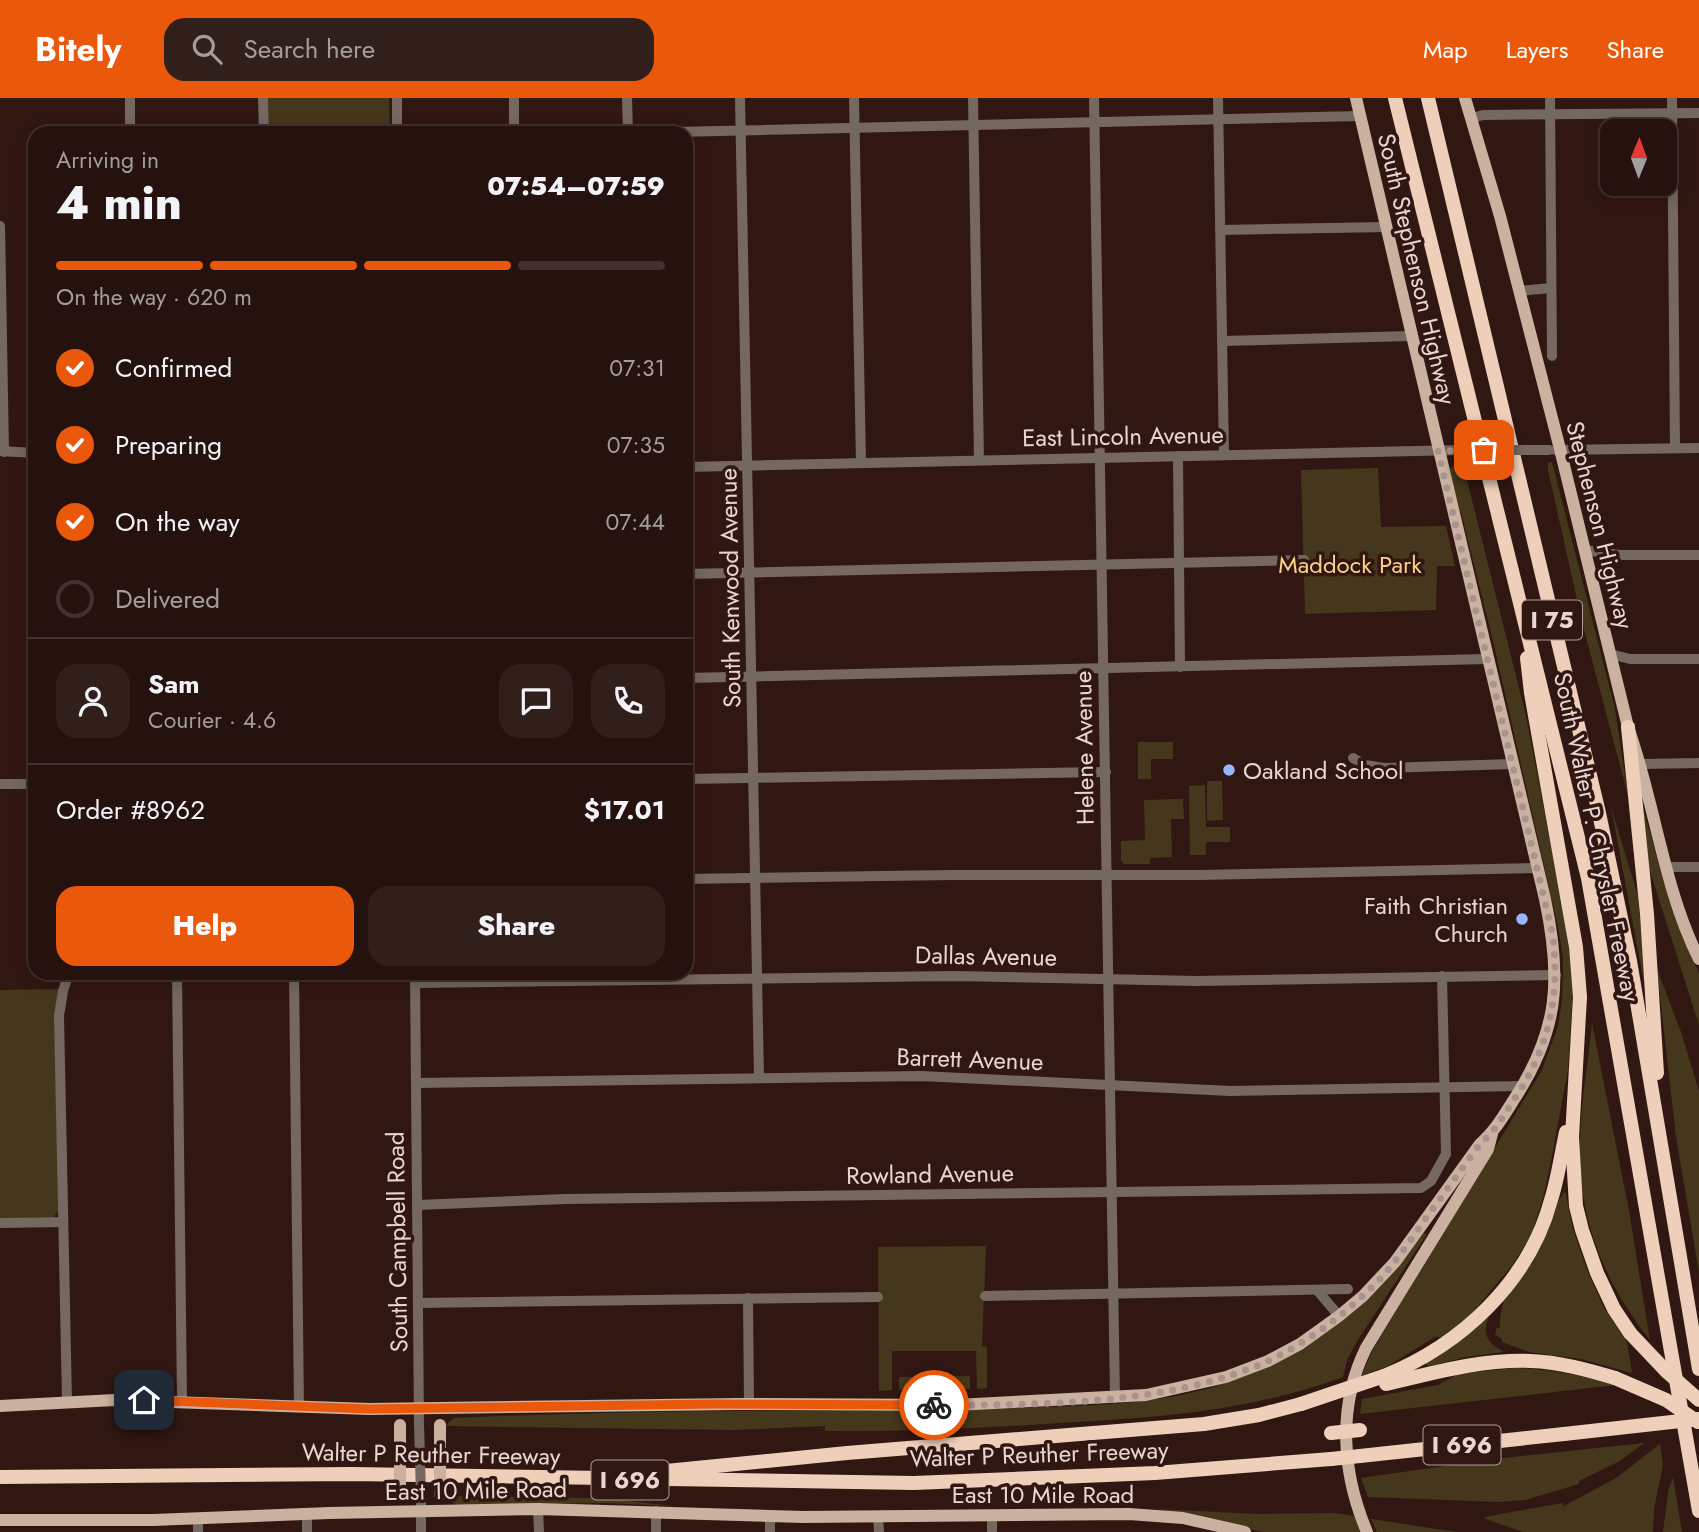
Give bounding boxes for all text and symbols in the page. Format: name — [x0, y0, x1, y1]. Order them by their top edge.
search box — [164, 18, 654, 81]
text: Bitely — [35, 26, 122, 73]
icon: search — [188, 30, 226, 68]
text: Search here — [244, 30, 375, 68]
text: Map — [1423, 32, 1468, 67]
text: Layers — [1506, 32, 1568, 67]
text: Share — [1606, 32, 1664, 67]
north arrow — [1600, 119, 1676, 196]
map controls — [1600, 119, 1677, 196]
street label: South Stephenson Highway — [1369, 130, 1465, 408]
text: Arriving in — [56, 143, 159, 177]
text: 07:54–07:59 — [487, 167, 665, 205]
text: 4 min — [56, 170, 182, 236]
text: On the way · 620 m — [56, 280, 252, 314]
icon: check — [56, 349, 94, 387]
text: Confirmed — [115, 349, 232, 387]
text: 07:31 — [609, 351, 665, 385]
street label: East Lincoln Avenue — [1022, 417, 1224, 455]
street label: Stephenson Highway — [1557, 417, 1643, 633]
pin — [1454, 420, 1514, 480]
icon: check — [56, 426, 94, 464]
text: Preparing — [115, 426, 222, 464]
text: 07:35 — [607, 428, 665, 462]
icon: bag — [1465, 431, 1503, 469]
street label: South Kenwood Avenue — [710, 468, 750, 708]
icon: check — [56, 503, 94, 541]
text: On the way — [115, 503, 240, 541]
text: 07:44 — [605, 505, 665, 539]
park label: Maddock Park — [1278, 547, 1422, 582]
text: Delivered — [115, 580, 220, 618]
road number: I 75 — [1522, 600, 1582, 640]
button: person — [56, 664, 130, 738]
button: chat — [499, 664, 573, 738]
button: phone — [591, 664, 665, 738]
text: Sam — [148, 665, 200, 703]
street label: South Walter P. Chrysler Freeway — [1545, 669, 1649, 1005]
street label: Helene Avenue — [1065, 671, 1103, 825]
text: Courier · 4.6 — [148, 703, 276, 737]
place label: Oakland School — [1243, 753, 1404, 788]
marker: Oakland School — [1221, 762, 1237, 778]
text: Order #8962 — [56, 791, 205, 829]
text: $17.01 — [584, 791, 665, 829]
button: Help — [56, 886, 354, 966]
button: Share — [368, 886, 665, 966]
place label: Faith Christian Church — [1364, 888, 1508, 951]
marker: Faith Christian Church — [1514, 911, 1530, 927]
street label: Dallas Avenue — [915, 937, 1057, 975]
street label: Barrett Avenue — [896, 1039, 1044, 1079]
street label: South Campbell Road — [378, 1131, 416, 1353]
street label: Rowland Avenue — [846, 1155, 1014, 1193]
pin — [114, 1370, 174, 1430]
courier — [899, 1370, 969, 1440]
icon: home — [125, 1381, 163, 1419]
icon: bike — [915, 1386, 953, 1424]
road number: I 696 — [1424, 1426, 1500, 1464]
street label: Walter P Reuther Freeway — [909, 1432, 1169, 1476]
street label: Walter P Reuther Freeway — [301, 1434, 561, 1474]
road number: I 696 — [592, 1460, 668, 1499]
street label: East 10 Mile Road — [385, 1471, 567, 1509]
street label: East 10 Mile Road — [952, 1477, 1134, 1512]

